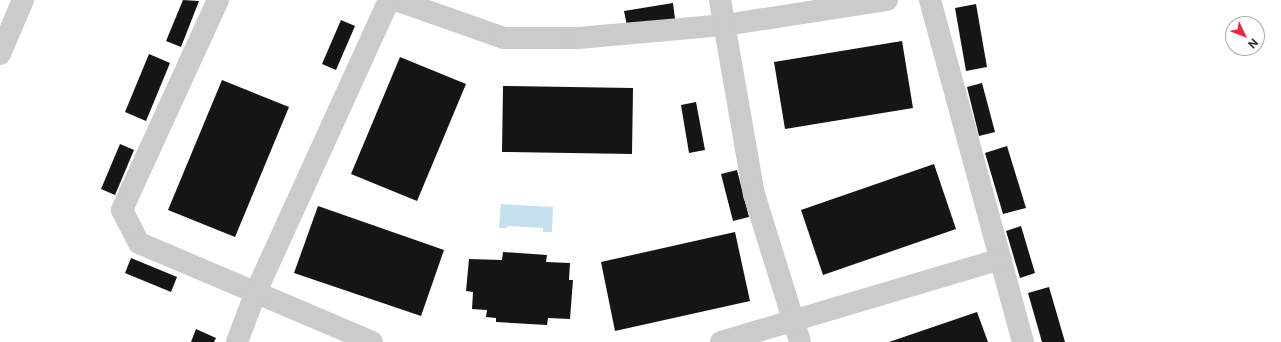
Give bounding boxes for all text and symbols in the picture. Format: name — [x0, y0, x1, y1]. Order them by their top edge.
north arrow — [1225, 16, 1265, 56]
text: N — [1245, 36, 1261, 51]

